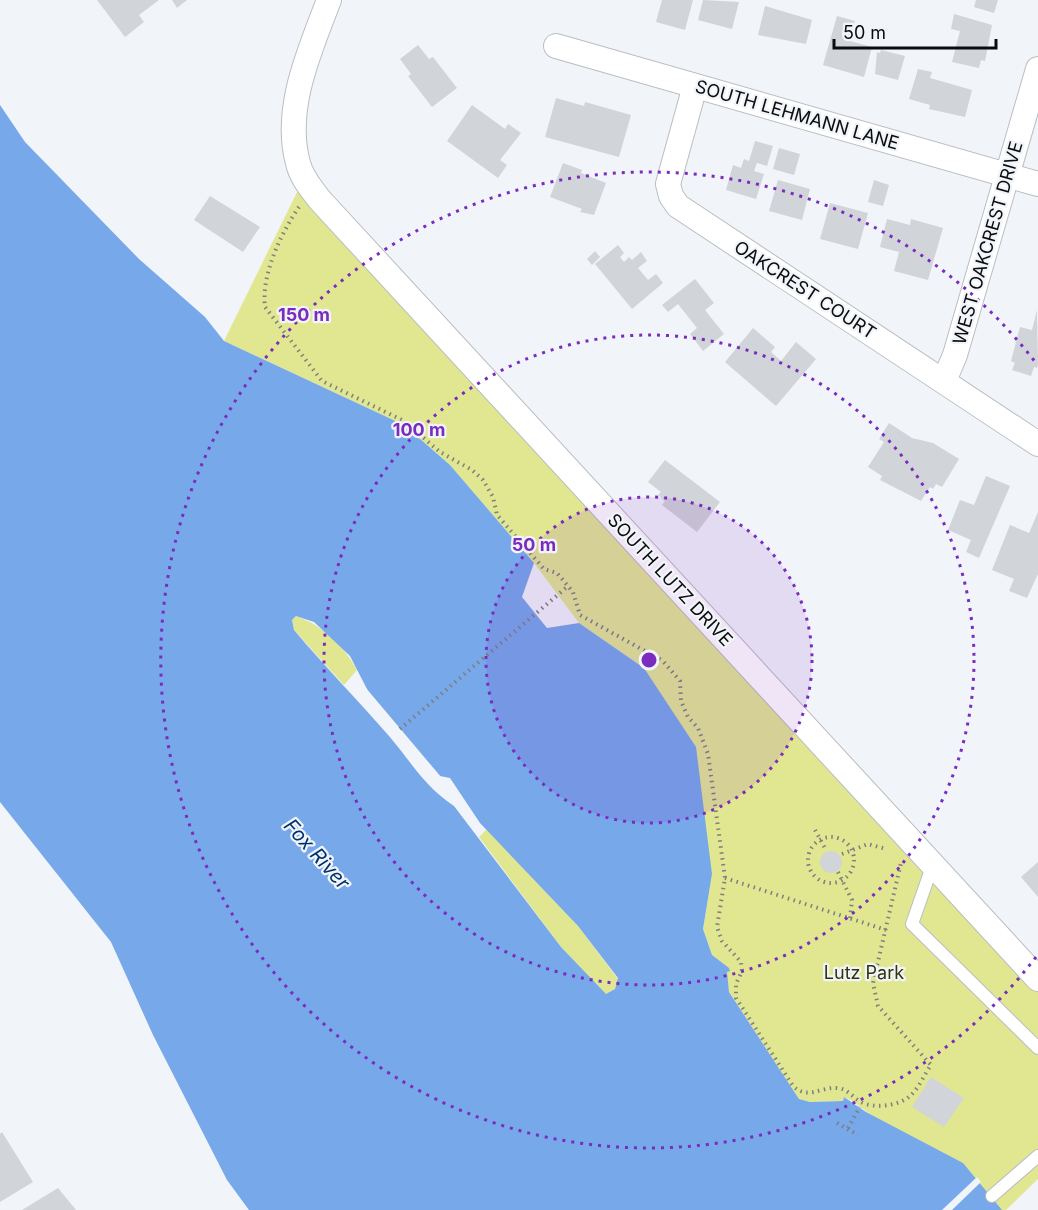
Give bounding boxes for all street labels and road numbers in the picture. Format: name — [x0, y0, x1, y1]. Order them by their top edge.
street label: SOUTH LEHMANN LANE — [693, 75, 901, 154]
street label: WEST OAKCREST DRIVE — [948, 139, 1027, 347]
street label: OAKCREST COURT — [731, 236, 880, 343]
street label: SOUTH LUTZ DRIVE — [604, 509, 737, 650]

